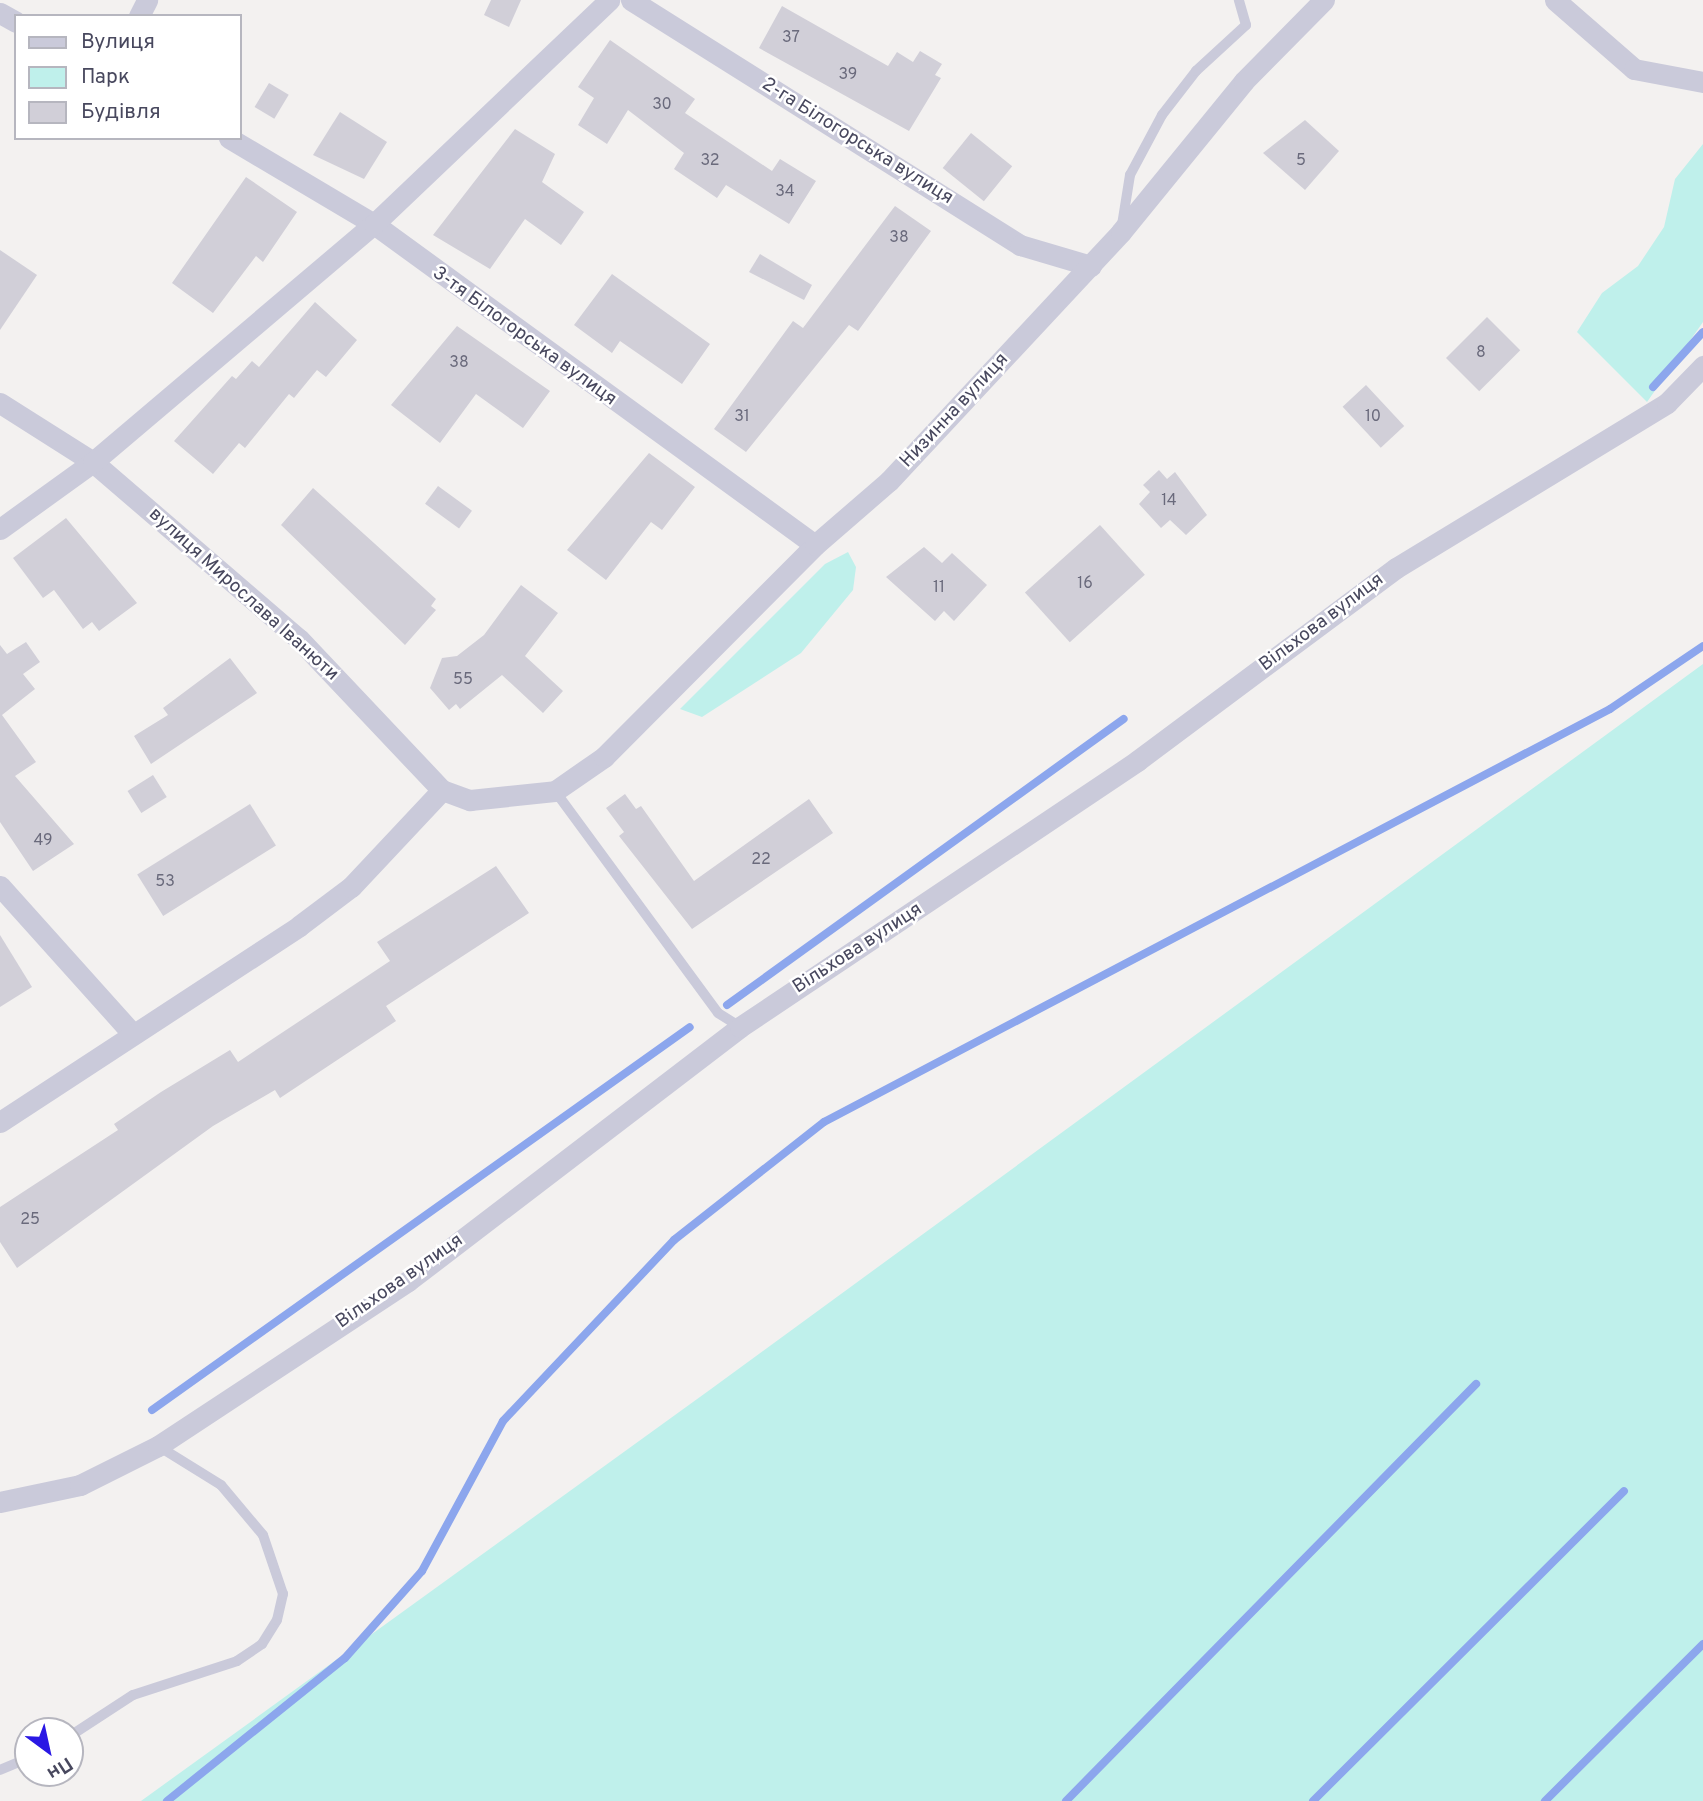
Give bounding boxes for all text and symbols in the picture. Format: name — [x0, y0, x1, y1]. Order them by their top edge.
legend — [14, 14, 242, 140]
house number: 37 — [782, 28, 800, 48]
text: Вулиця — [81, 29, 155, 56]
text: Парк — [81, 64, 130, 91]
house number: 39 — [839, 65, 857, 85]
street label: 2-га Білогорська вулиця — [757, 74, 957, 210]
house number: 30 — [652, 95, 672, 115]
text: Будівля — [81, 99, 161, 126]
house number: 32 — [700, 151, 720, 171]
house number: 5 — [1296, 151, 1306, 171]
house number: 34 — [775, 182, 795, 202]
house number: 38 — [889, 228, 909, 248]
street label: 3-тя Білогорська вулиця — [427, 262, 621, 412]
house number: 8 — [1476, 343, 1486, 363]
street label: Низинна вулиця — [896, 349, 1014, 473]
house number: 38 — [449, 353, 469, 373]
house number: 31 — [734, 407, 750, 427]
house number: 10 — [1365, 407, 1381, 427]
house number: 14 — [1161, 491, 1177, 511]
street label: вулиця Мирослава Іванюти — [143, 504, 343, 686]
street label: Вільхова вулиця — [1255, 569, 1389, 677]
house number: 16 — [1077, 574, 1093, 594]
house number: 11 — [933, 578, 945, 598]
house number: 55 — [453, 670, 473, 690]
house number: 49 — [33, 831, 53, 851]
house number: 22 — [751, 850, 771, 870]
house number: 53 — [155, 872, 175, 892]
street label: Вільхова вулиця — [789, 899, 927, 999]
house number: 25 — [20, 1210, 40, 1230]
street label: Вільхова вулиця — [332, 1230, 468, 1334]
north arrow — [14, 1717, 84, 1787]
text: Пн — [42, 1751, 77, 1785]

